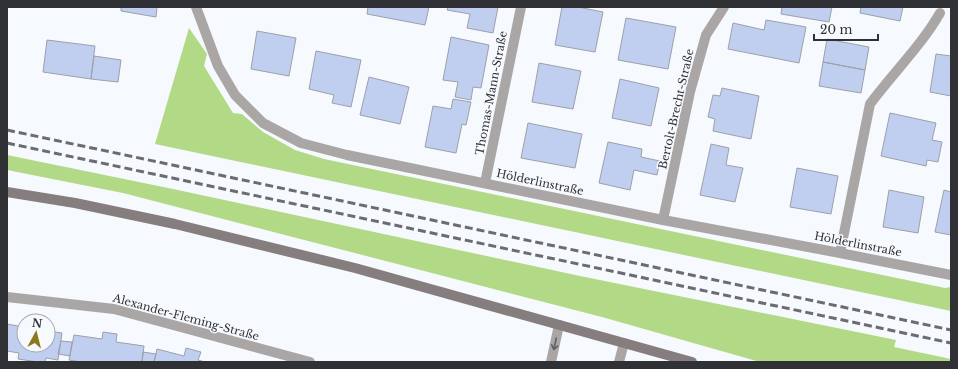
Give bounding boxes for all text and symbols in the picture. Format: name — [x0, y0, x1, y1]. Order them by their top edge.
scale bar — [814, 16, 878, 42]
text: 20 m — [820, 22, 852, 37]
street label: Thomas-Mann-Straße — [472, 30, 510, 156]
street label: Bertolt-Brecht-Straße — [655, 48, 697, 170]
street label: Hölderlinstraße — [495, 166, 585, 198]
street label: Hölderlinstraße — [813, 229, 903, 259]
street label: Alexander-Fleming-Straße — [110, 290, 261, 343]
north arrow — [16, 313, 56, 353]
text: N — [31, 315, 44, 331]
one-way arrow — [550, 337, 558, 350]

